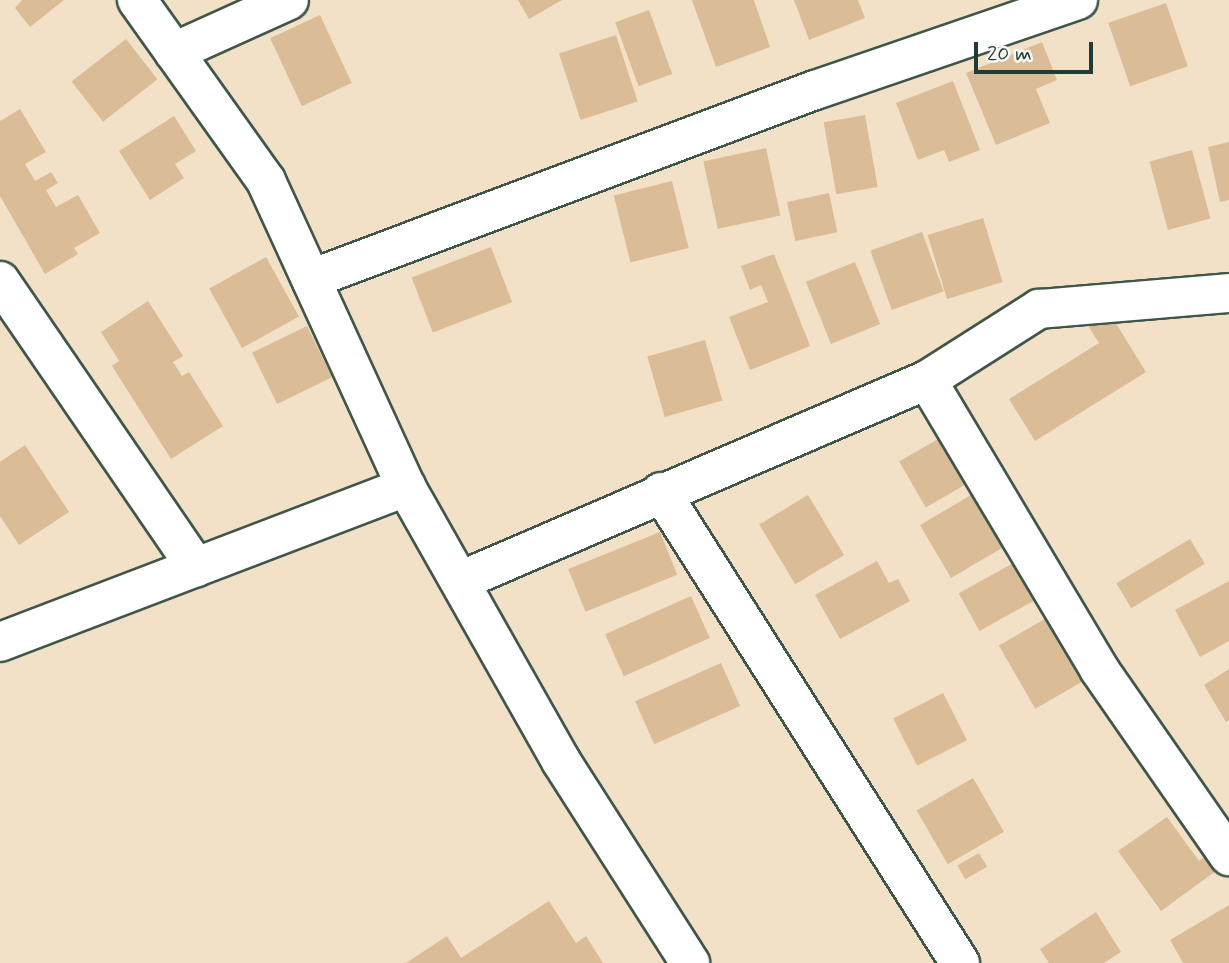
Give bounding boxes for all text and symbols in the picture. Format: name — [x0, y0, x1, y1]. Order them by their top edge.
scale bar — [977, 28, 1096, 72]
text: 20 m — [987, 40, 1032, 68]

